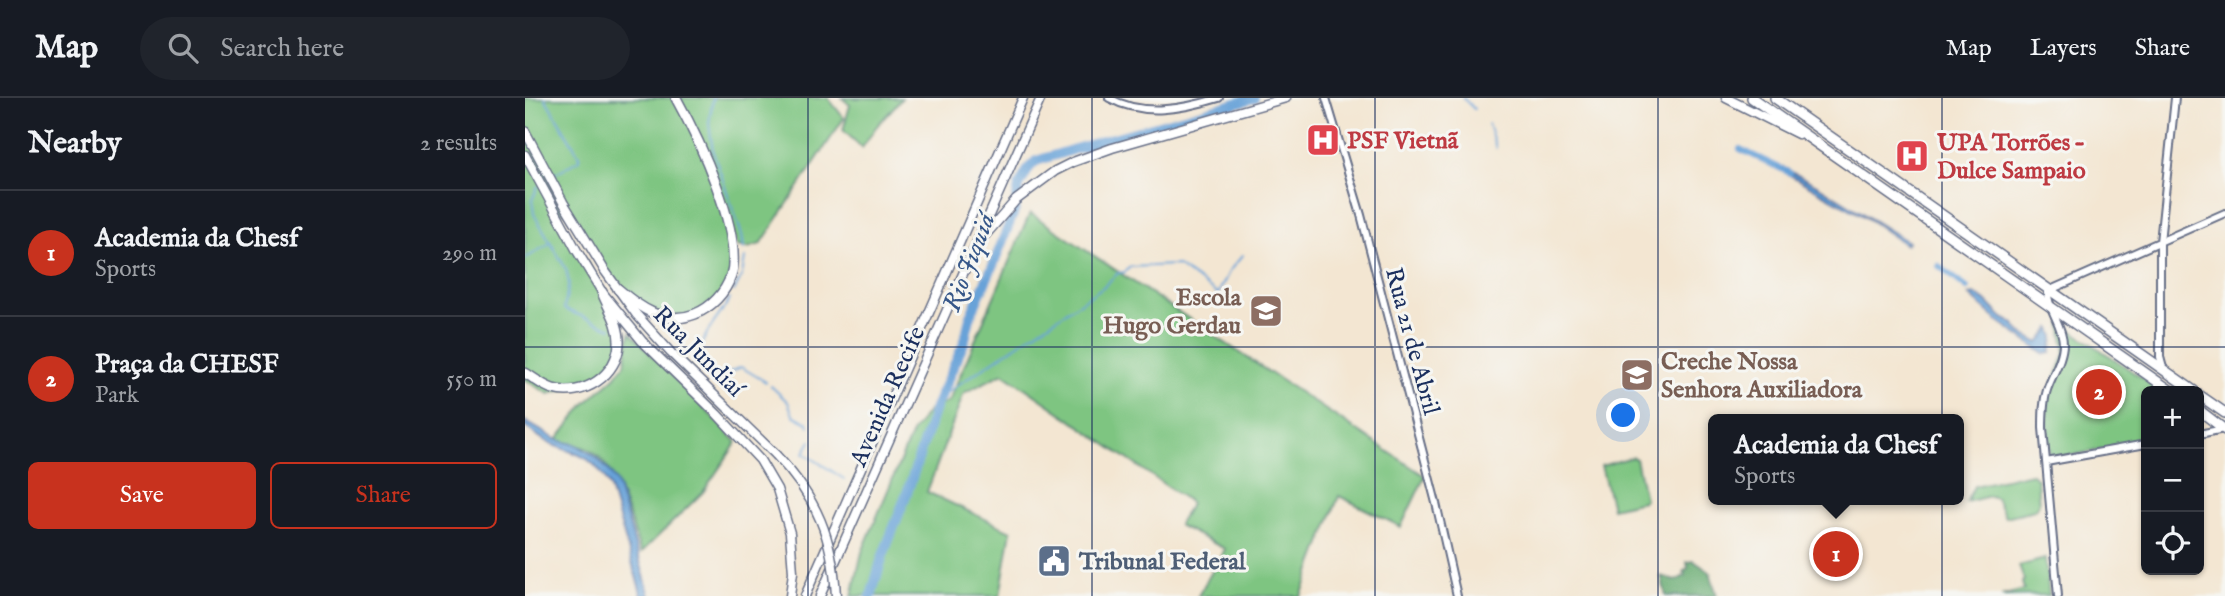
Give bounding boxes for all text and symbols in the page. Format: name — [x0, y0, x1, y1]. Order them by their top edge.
search box — [140, 17, 630, 80]
text: Map — [35, 27, 98, 69]
icon: search — [164, 29, 202, 67]
text: Search here — [220, 32, 344, 65]
text: Map — [1946, 33, 1992, 64]
text: Layers — [2030, 33, 2097, 64]
text: Share — [2135, 33, 2190, 64]
hospital icon: PSF Vietnã — [1304, 121, 1342, 159]
text: Nearby — [28, 125, 121, 163]
place label: PSF Vietnã — [1347, 126, 1459, 157]
place label: UPA Torrões – Dulce Sampaio — [1936, 128, 2086, 187]
text: 2 results — [420, 129, 497, 158]
hospital icon: UPA Torrões – Dulce Sampaio — [1893, 137, 1931, 175]
water label: Rio Jiquiá — [936, 206, 1004, 316]
text: Academia da Chesf — [95, 222, 298, 255]
text: 1 — [47, 239, 55, 268]
text: 290 m — [442, 239, 497, 268]
text: Sports — [95, 255, 156, 284]
street label: Rua 21 de Abril — [1377, 264, 1446, 419]
place label: Escola Hugo Gerdau — [1103, 283, 1242, 342]
school or university icon: Escola Hugo Gerdau — [1247, 292, 1285, 330]
street label: Rua Jundiaí — [646, 300, 751, 405]
street label: Avenida Recife — [843, 322, 933, 472]
place label: Creche Nossa Senhora Auxiliadora — [1661, 347, 1863, 406]
text: Praça da CHESF — [95, 348, 278, 381]
school or university icon: Creche Nossa Senhora Auxiliadora — [1618, 356, 1656, 394]
text: 2 — [46, 365, 56, 394]
text: 550 m — [446, 365, 497, 394]
pin: 2 — [2076, 366, 2122, 418]
text: Park — [95, 381, 139, 410]
map controls — [2141, 386, 2204, 575]
button: + — [2141, 386, 2204, 449]
your location — [1606, 398, 1640, 432]
popup — [1708, 414, 1964, 505]
text: Academia da Chesf — [1734, 429, 1938, 462]
button: − — [2141, 449, 2204, 512]
button: Save — [28, 462, 256, 529]
button: Share — [270, 462, 497, 529]
text: Sports — [1734, 462, 1795, 491]
button: locate — [2141, 512, 2204, 575]
pin: 1 — [1813, 528, 1859, 580]
public building icon: Tribunal Federal — [1035, 542, 1073, 580]
place label: Tribunal Federal — [1078, 547, 1246, 578]

